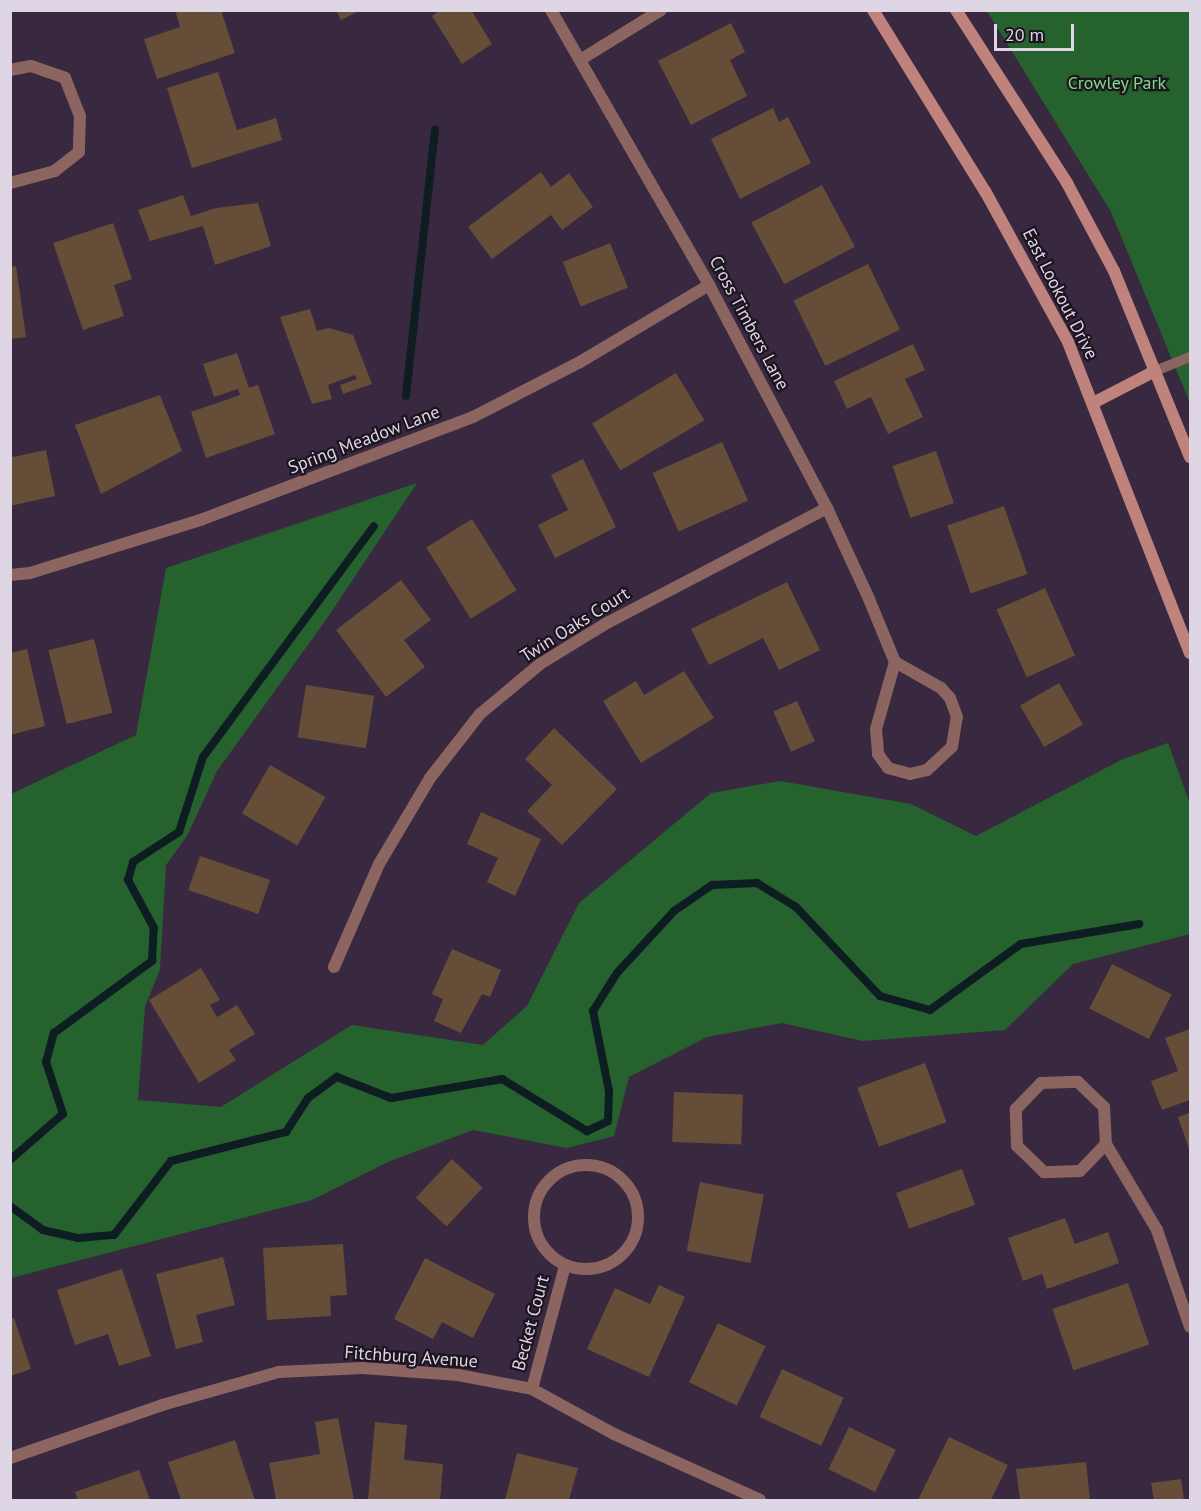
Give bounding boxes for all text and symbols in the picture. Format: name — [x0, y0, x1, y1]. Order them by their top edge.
scale bar — [997, 12, 1076, 50]
text: 20 m — [1005, 23, 1044, 46]
park label: Crowley Park — [1067, 72, 1167, 94]
street label: East Lookout Drive — [1018, 225, 1102, 363]
street label: Cross Timbers Lane — [704, 252, 794, 394]
street label: Spring Meadow Lane — [285, 401, 443, 479]
street label: Twin Oaks Court — [517, 583, 633, 667]
street label: Becket Court — [508, 1273, 554, 1373]
street label: Fitchburg Avenue — [343, 1342, 479, 1372]

